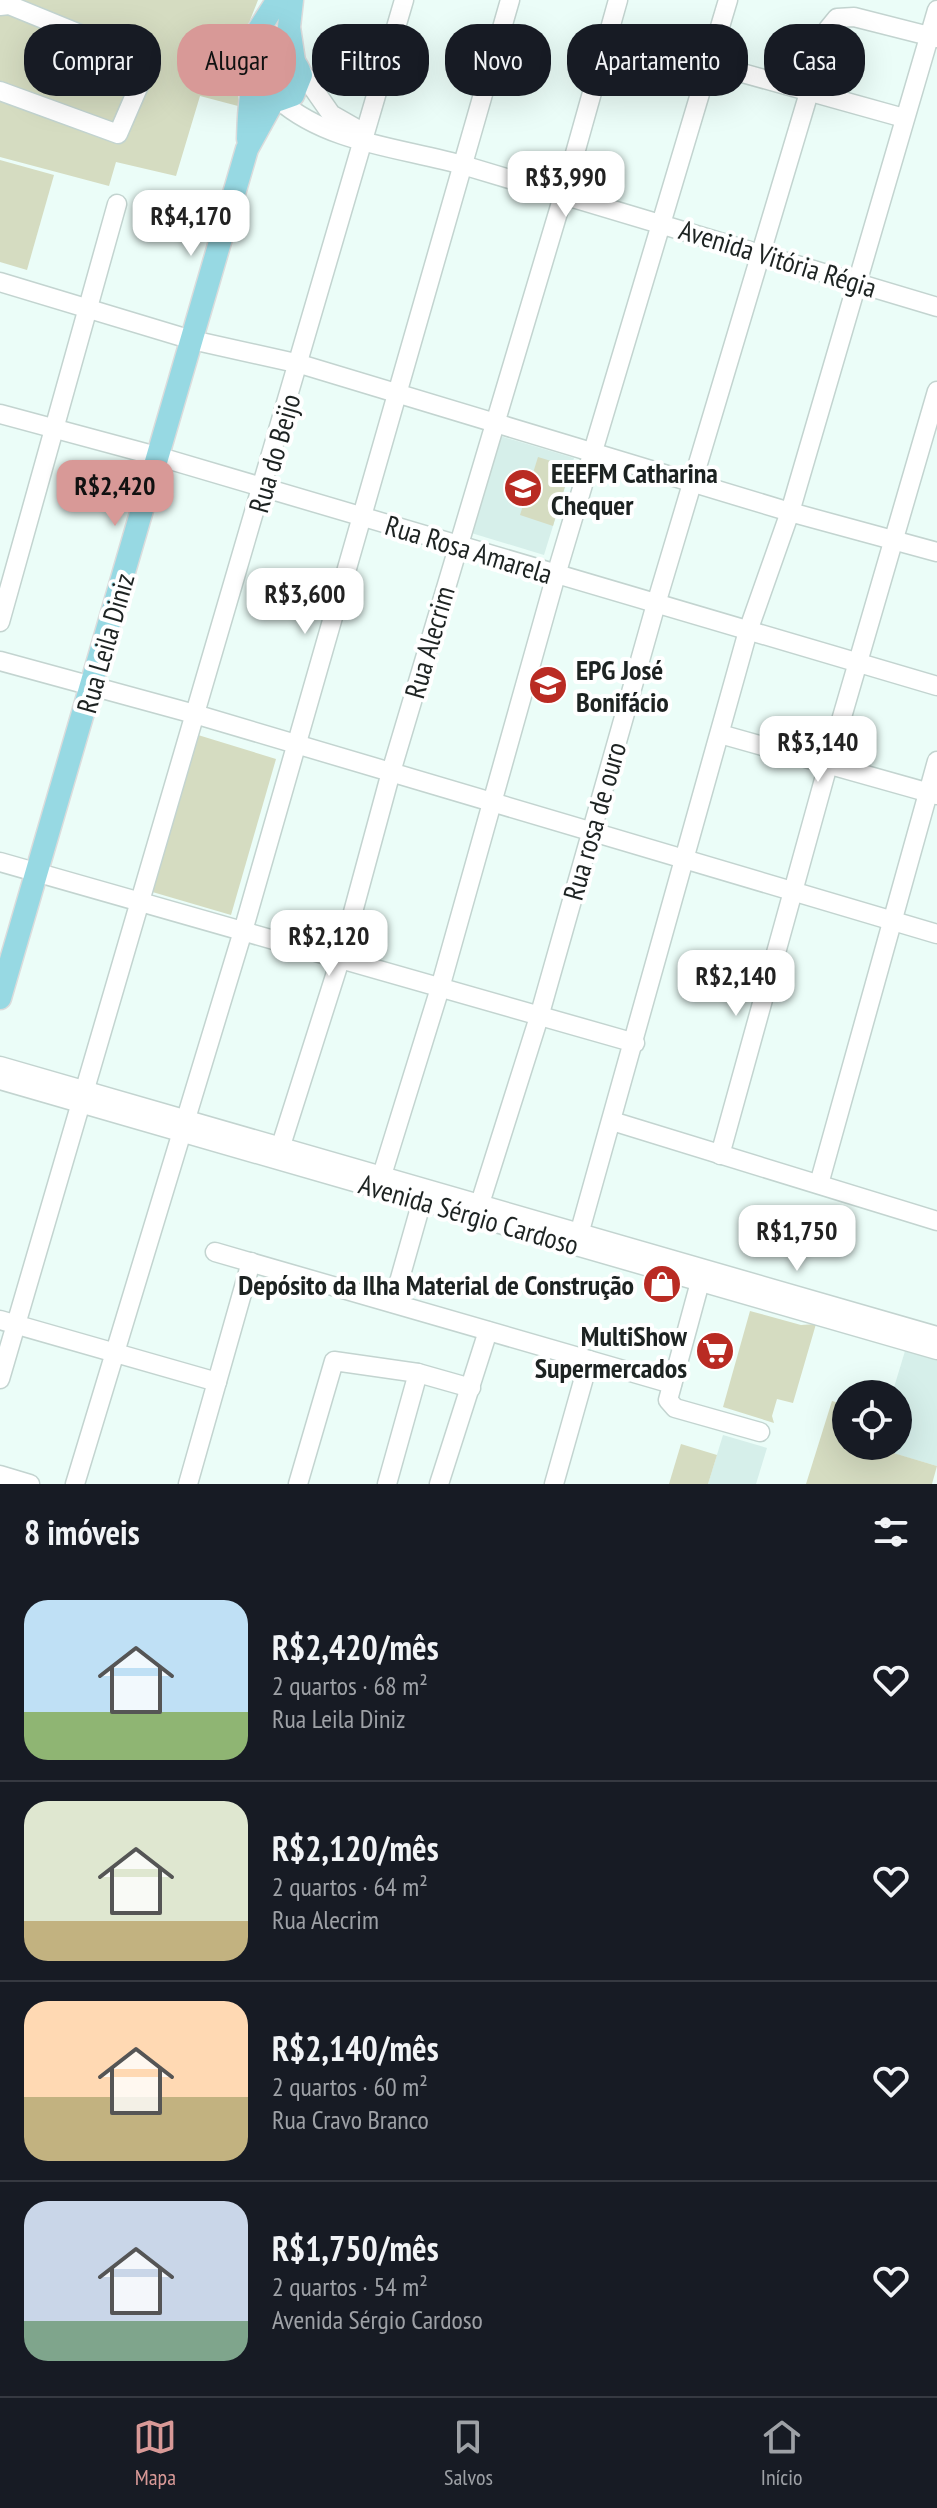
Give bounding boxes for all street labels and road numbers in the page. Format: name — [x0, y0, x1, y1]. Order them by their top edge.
street label: Avenida Vitória Régia — [675, 210, 881, 306]
street label: Rua do Beijo — [239, 389, 309, 517]
street label: Rua Rosa Amarela — [381, 506, 557, 592]
street label: Rua Leila Diniz — [67, 569, 143, 717]
street label: Rua Alecrim — [395, 582, 463, 702]
street label: Rua rosa de ouro — [554, 738, 634, 904]
street label: Avenida Sérgio Cardoso — [355, 1165, 583, 1263]

